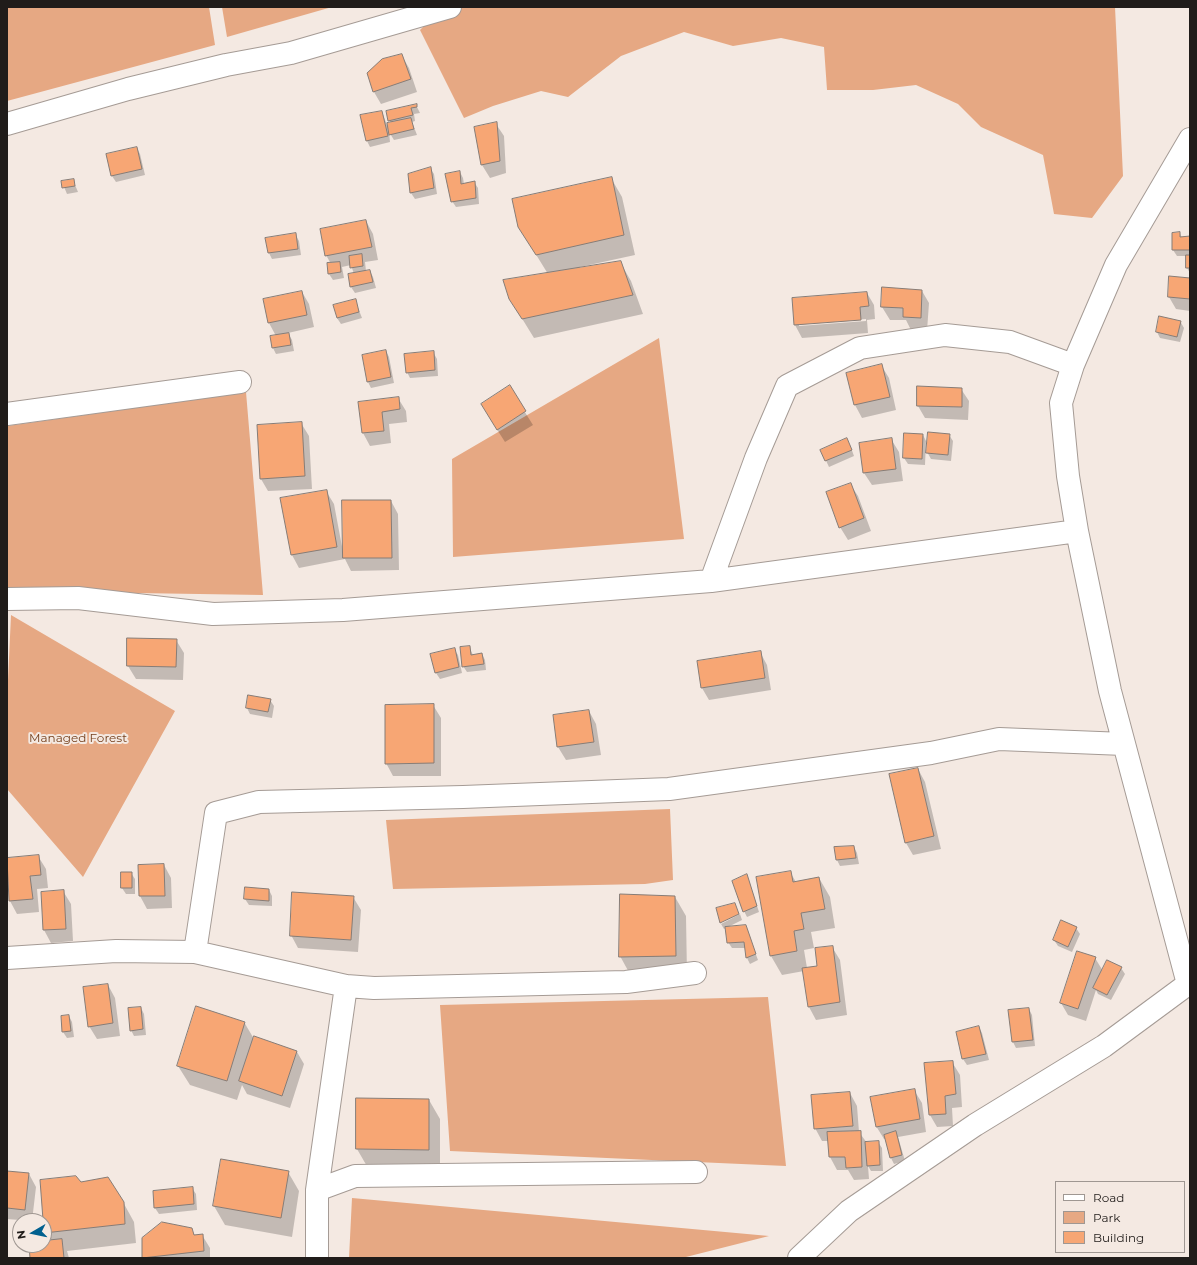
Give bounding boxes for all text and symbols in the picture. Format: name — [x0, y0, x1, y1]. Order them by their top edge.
park label: Managed Forest — [29, 731, 127, 745]
legend — [1055, 1181, 1185, 1253]
text: Road — [1093, 1190, 1124, 1205]
text: Park — [1093, 1210, 1120, 1225]
north arrow — [12, 1213, 52, 1253]
text: N — [14, 1229, 29, 1240]
text: Building — [1093, 1230, 1144, 1245]

